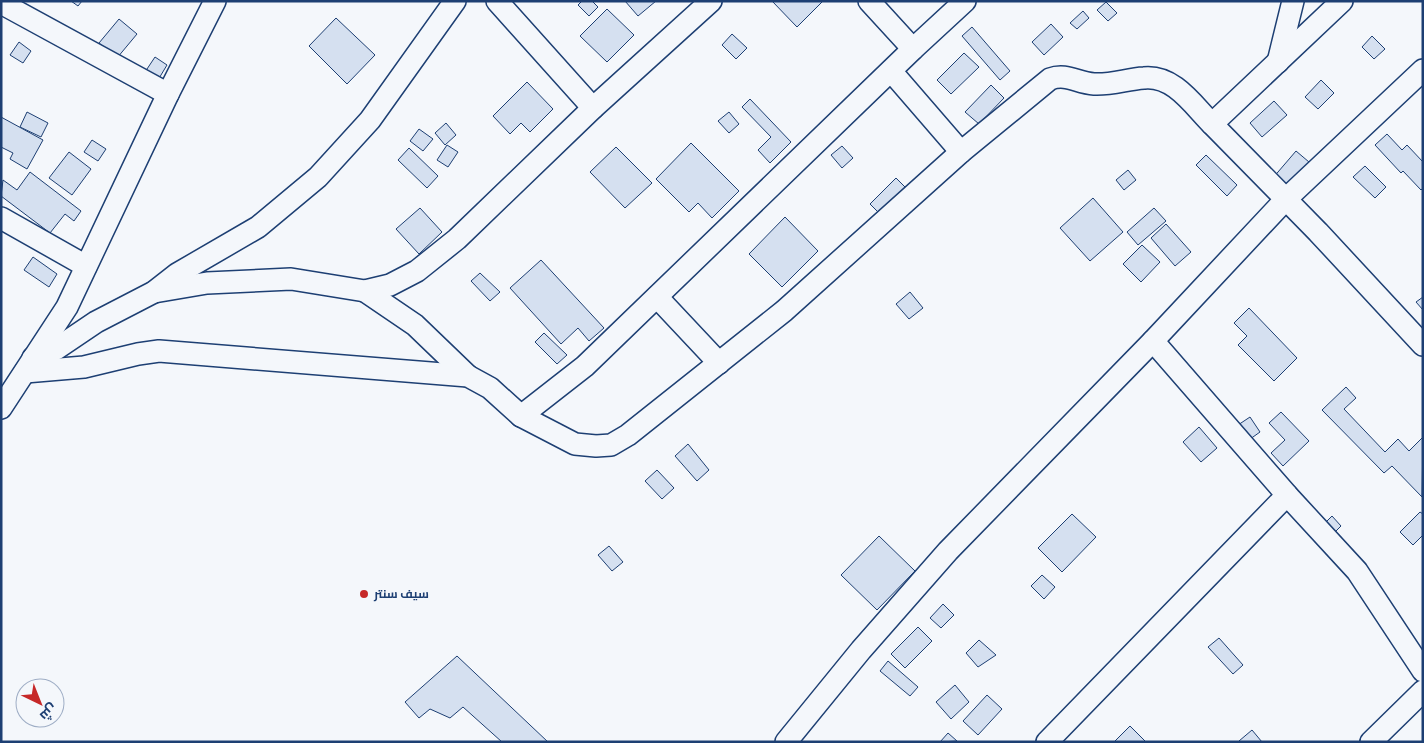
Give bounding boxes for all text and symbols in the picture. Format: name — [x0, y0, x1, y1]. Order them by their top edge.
place label: سيف سنتر — [373, 586, 429, 602]
marker: سيف سنتر — [358, 588, 370, 600]
north arrow — [15, 678, 65, 728]
text: ش — [36, 700, 62, 725]

